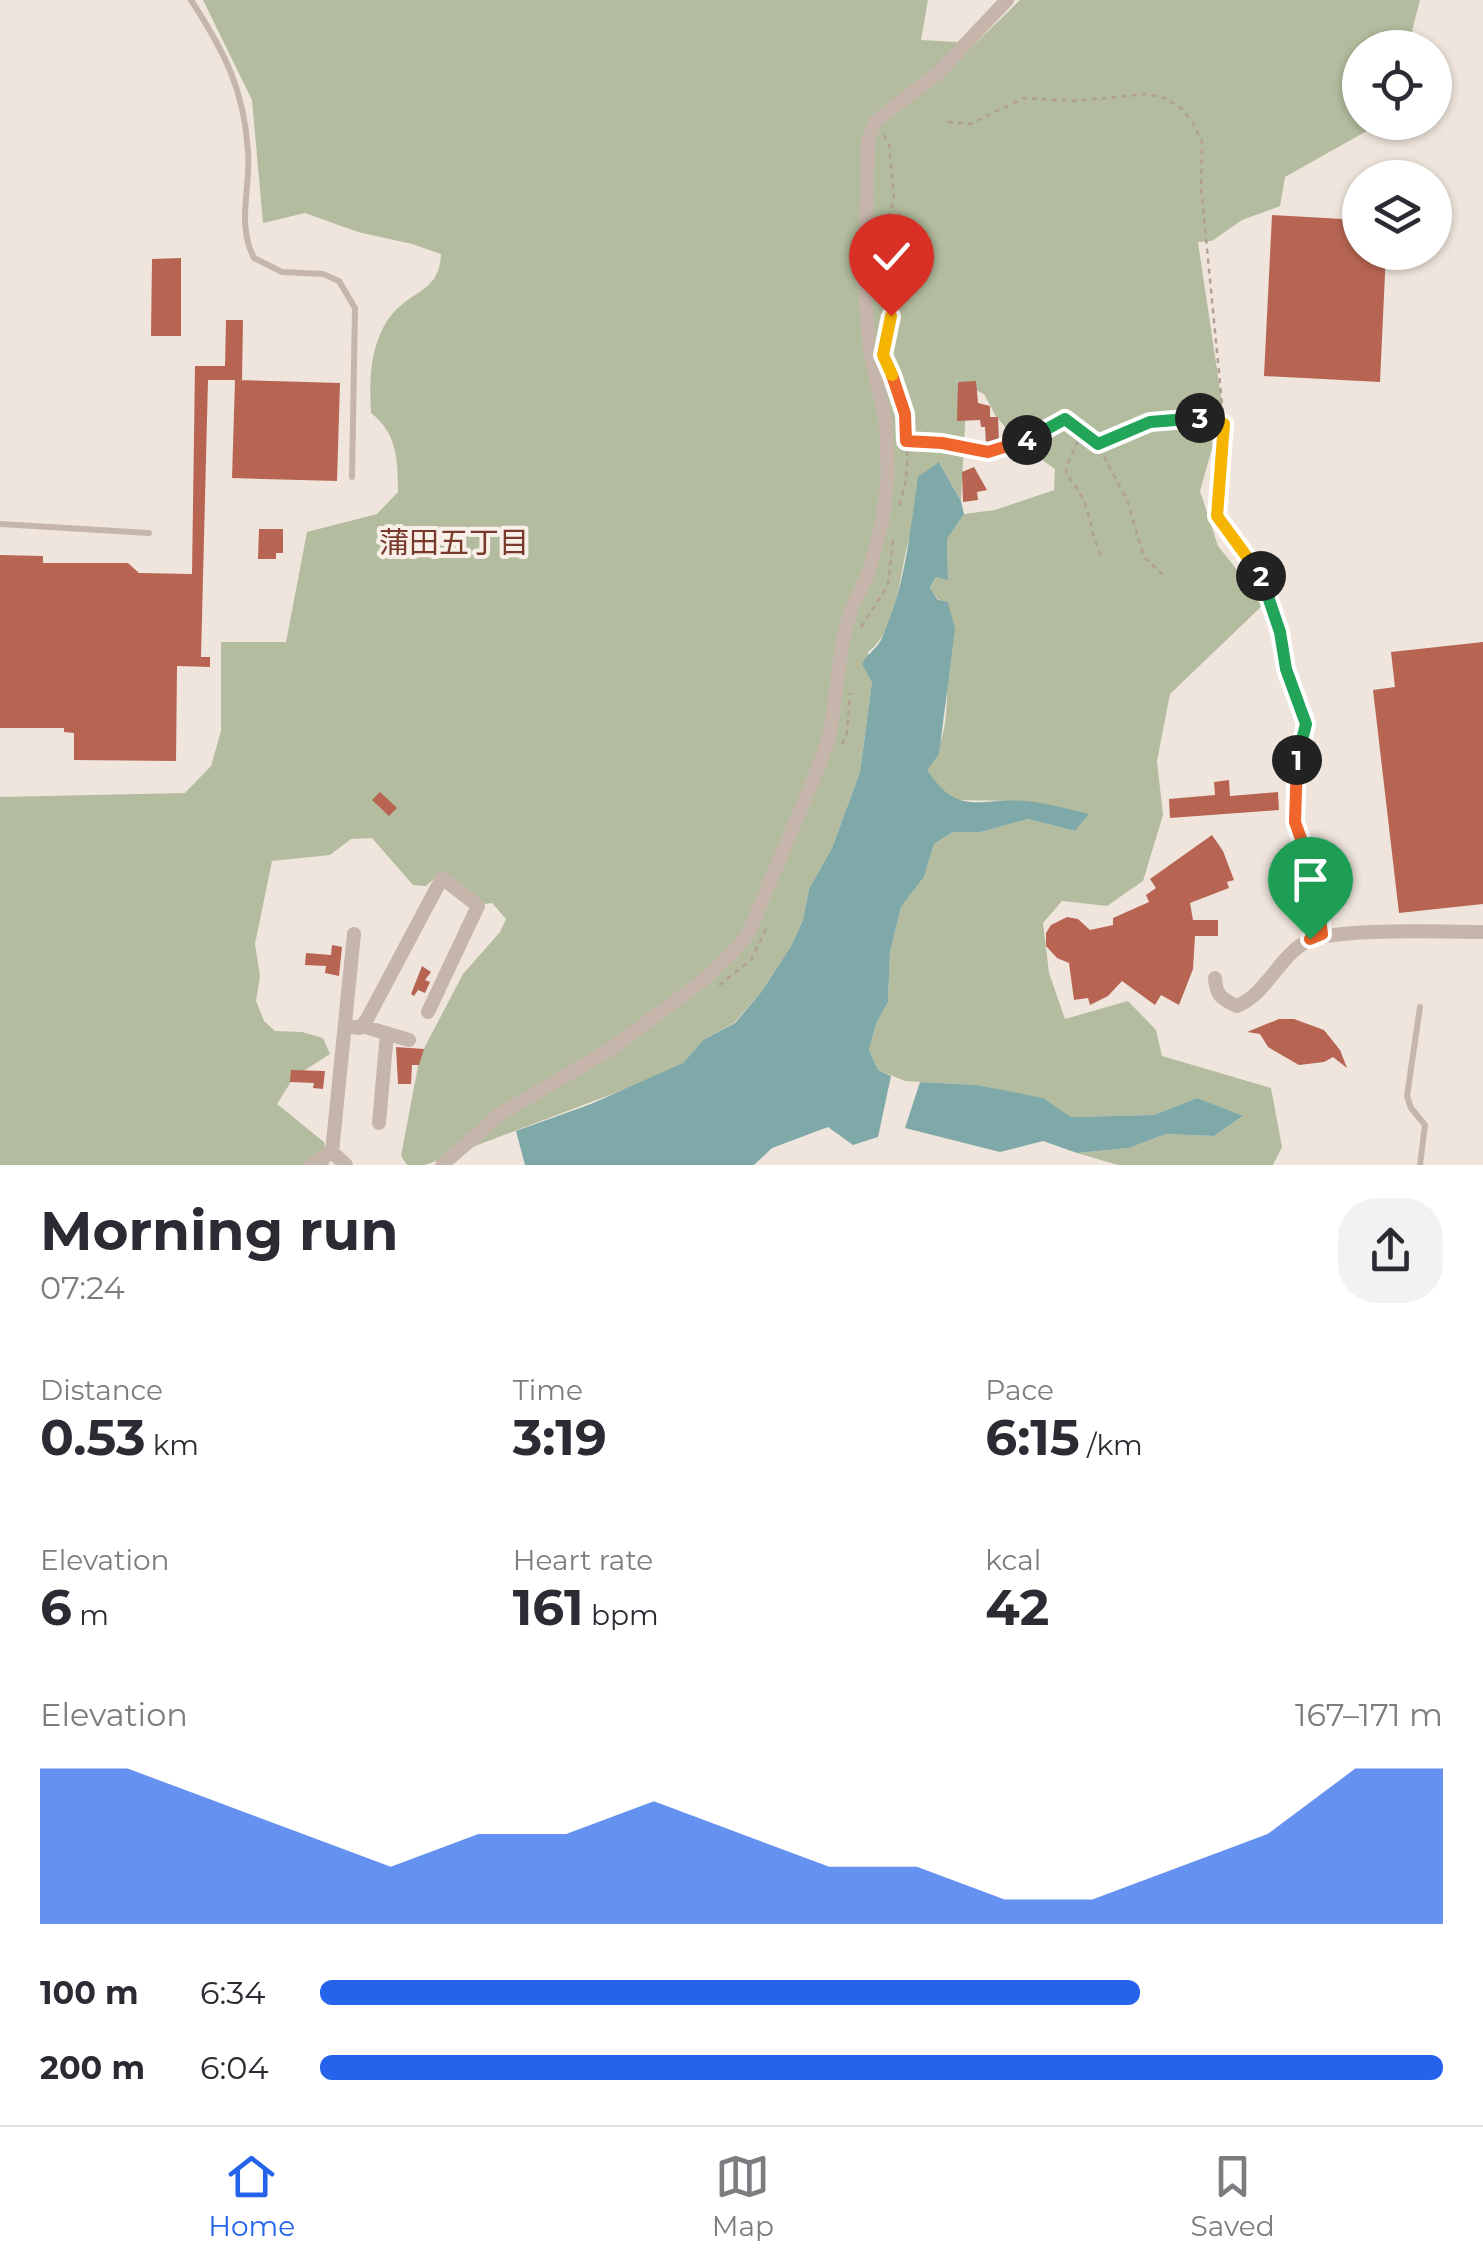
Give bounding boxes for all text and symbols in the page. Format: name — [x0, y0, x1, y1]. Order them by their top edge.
map controls — [1342, 30, 1452, 270]
button: locate — [1342, 30, 1452, 140]
button: layers — [1342, 160, 1452, 270]
pin — [849, 214, 934, 317]
icon: check — [864, 229, 919, 284]
pin: 3 — [1175, 393, 1225, 443]
text: 3 — [1192, 401, 1208, 435]
pin: 4 — [1002, 415, 1052, 465]
text: 4 — [1017, 423, 1037, 457]
district label: 蒲田五丁目 — [379, 524, 529, 561]
pin: 2 — [1236, 551, 1286, 601]
text: 2 — [1253, 559, 1269, 593]
pin: 1 — [1272, 735, 1322, 785]
text: 1 — [1292, 743, 1302, 777]
pin — [1268, 837, 1353, 940]
icon: arrive — [1283, 852, 1338, 907]
text: Morning run — [40, 1197, 398, 1264]
button: share — [1338, 1198, 1443, 1303]
text: 07:24 — [40, 1268, 125, 1307]
text: Distance — [40, 1373, 163, 1407]
text: Time — [513, 1373, 583, 1407]
text: Pace — [985, 1373, 1054, 1407]
text: 0.53 — [40, 1407, 146, 1468]
text: 3:19 — [513, 1407, 607, 1468]
text: 6:15 — [985, 1407, 1080, 1468]
text: km — [146, 1428, 199, 1462]
text: /km — [1080, 1428, 1143, 1462]
text: Elevation — [40, 1543, 169, 1577]
text: Heart rate — [513, 1543, 653, 1577]
text: kcal — [985, 1543, 1041, 1577]
text: 6 — [40, 1577, 72, 1638]
text: 161 — [513, 1577, 584, 1638]
text: 42 — [985, 1577, 1049, 1638]
text: m — [72, 1598, 109, 1632]
text: bpm — [584, 1598, 659, 1632]
text: Elevation — [40, 1695, 188, 1734]
text: 167–171 m — [1295, 1695, 1443, 1734]
text: 100 m — [40, 1973, 139, 2012]
text: 6:34 — [200, 1973, 265, 2012]
text: 200 m — [40, 2048, 145, 2087]
text: 6:04 — [200, 2048, 269, 2087]
tab: Home — [208, 2149, 295, 2243]
tab: Map — [712, 2149, 774, 2243]
tab: Saved — [1191, 2149, 1275, 2243]

